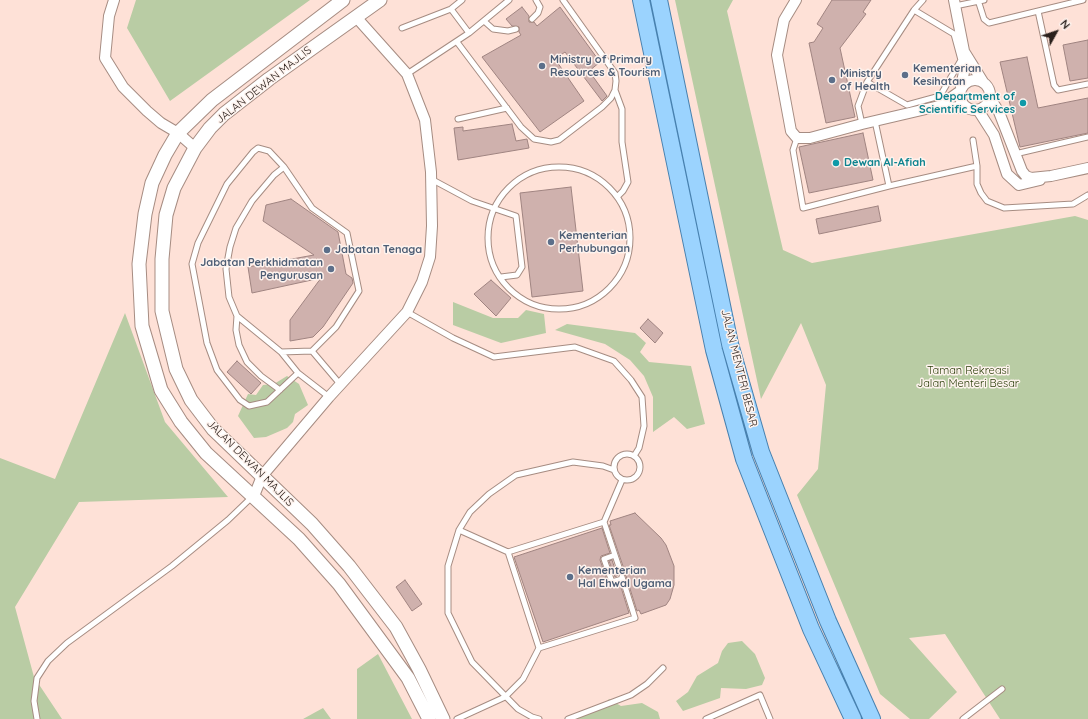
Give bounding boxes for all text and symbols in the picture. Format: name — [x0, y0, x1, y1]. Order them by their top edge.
north arrow — [1036, 12, 1076, 52]
text: N — [1057, 17, 1073, 32]
street label: JALAN DEWAN MAJLIS — [214, 44, 314, 126]
place label: Ministry of Primary Resources & Tourism — [550, 53, 660, 79]
marker: Ministry of Primary Resources & Tourism — [537, 61, 547, 71]
place label: Kementerian Kesihatan — [913, 62, 981, 88]
place label: Ministry of Health — [840, 67, 890, 93]
marker: Kementerian Kesihatan — [900, 70, 910, 80]
marker: Ministry of Health — [827, 75, 837, 85]
place label: Department of Scientific Services — [919, 90, 1015, 116]
marker: Department of Scientific Services — [1018, 98, 1028, 108]
place label: Dewan Al-Afiah — [844, 156, 926, 170]
marker: Dewan Al-Afiah — [831, 158, 841, 168]
place label: Kementerian Perhubungan — [559, 229, 630, 255]
marker: Kementerian Perhubungan — [546, 237, 556, 247]
place label: Jabatan Tenaga — [335, 243, 422, 257]
marker: Jabatan Tenaga — [322, 245, 332, 255]
place label: Jabatan Perkhidmatan Pengurusan — [200, 256, 323, 282]
marker: Jabatan Perkhidmatan Pengurusan — [326, 264, 336, 274]
street label: JALAN MENTERI BESAR — [718, 308, 760, 428]
park label: Taman Rekreasi Jalan Menteri Besar — [917, 364, 1019, 390]
street label: JALAN DEWAN MAJLIS — [204, 417, 296, 509]
place label: Kementerian Hal Ehwal Ugama — [578, 564, 672, 590]
marker: Kementerian Hal Ehwal Ugama — [565, 572, 575, 582]

